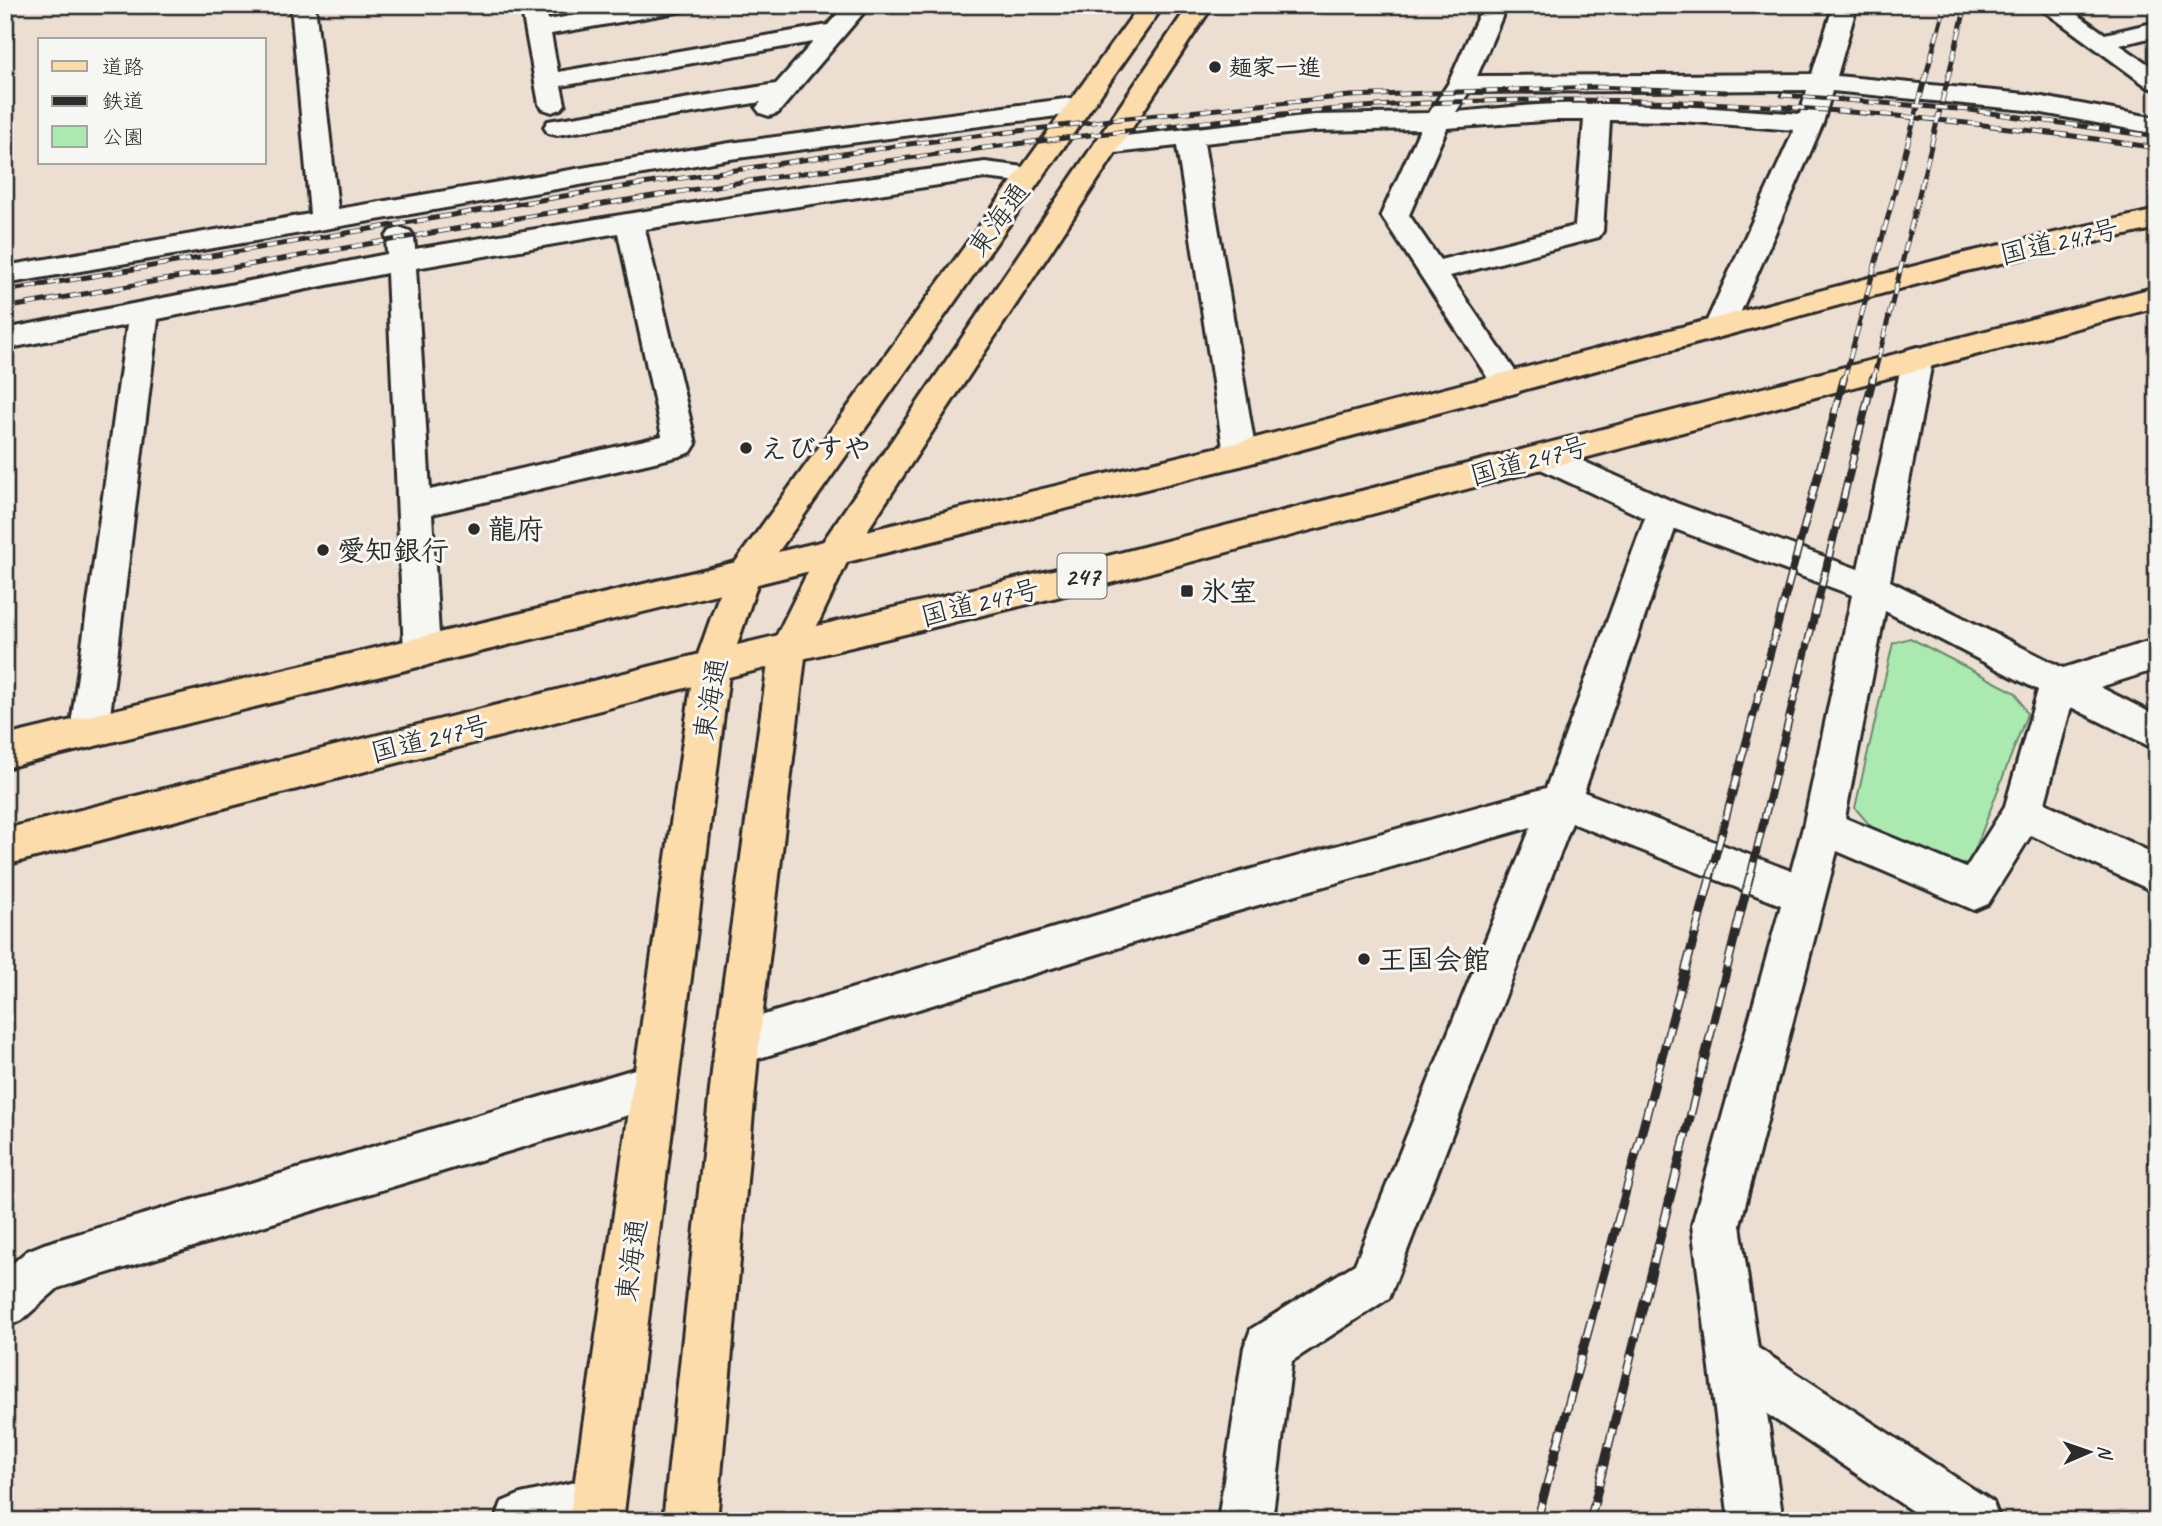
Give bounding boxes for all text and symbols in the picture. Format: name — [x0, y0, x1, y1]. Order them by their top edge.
legend — [38, 38, 266, 164]
place label: 麺家一進 — [1229, 53, 1321, 82]
text: 道路 — [102, 54, 144, 80]
marker: 麺家一進 — [1207, 59, 1223, 75]
text: 鉄道 — [102, 88, 144, 114]
text: 公園 — [102, 124, 144, 150]
street label: 東海通 — [960, 175, 1037, 264]
street label: 国道247号 — [1996, 211, 2122, 272]
street label: 国道247号 — [1466, 428, 1592, 493]
place label: えびすや — [760, 431, 871, 466]
marker: えびすや — [738, 440, 754, 456]
place label: 龍府 — [488, 512, 544, 547]
marker: 龍府 — [466, 521, 482, 537]
place label: 愛知銀行 — [337, 533, 449, 568]
marker: 愛知銀行 — [315, 542, 331, 558]
road number: 247 — [1058, 554, 1106, 598]
street label: 国道247号 — [917, 571, 1043, 634]
place label: 氷室 — [1201, 574, 1257, 609]
marker: 氷室 — [1179, 583, 1195, 599]
street label: 東海通 — [686, 655, 735, 743]
street label: 国道247号 — [367, 707, 493, 770]
place label: 王国会館 — [1378, 942, 1490, 977]
marker: 王国会館 — [1356, 951, 1372, 967]
street label: 東海通 — [608, 1216, 655, 1304]
north arrow — [2054, 1418, 2124, 1488]
text: N — [2093, 1445, 2117, 1461]

